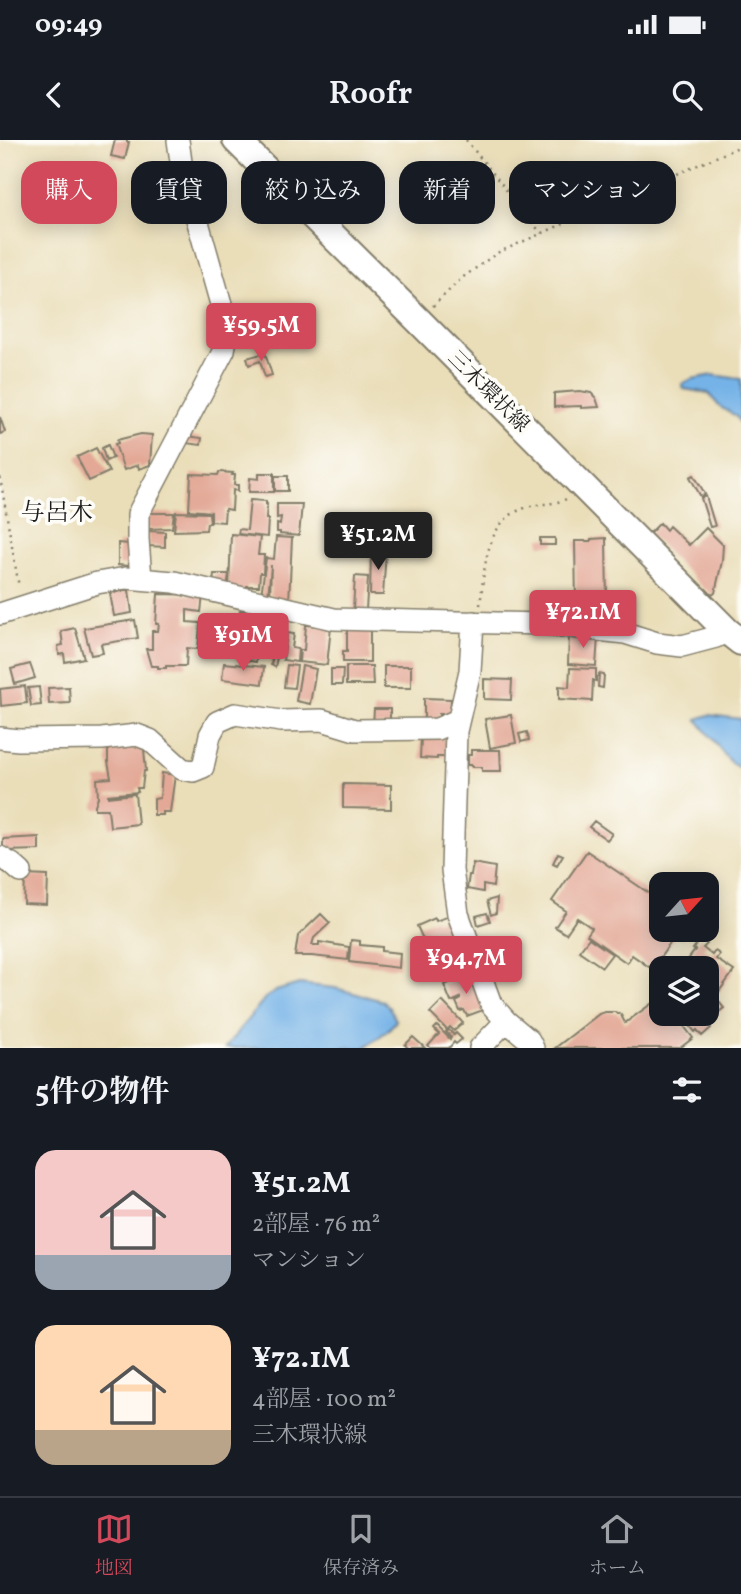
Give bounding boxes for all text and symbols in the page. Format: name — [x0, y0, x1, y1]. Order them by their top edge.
text: 09:49 — [35, 7, 102, 43]
text: Roofr — [329, 73, 412, 117]
icon: back — [35, 76, 73, 114]
icon: search — [668, 76, 706, 114]
chip: 購入 — [21, 161, 117, 224]
chip: 賃貸 — [131, 161, 227, 224]
chip: 絞り込み — [241, 161, 385, 224]
chip: 新着 — [399, 161, 495, 224]
chip: マンション — [509, 161, 676, 224]
pin: ¥59.5M — [204, 304, 318, 363]
text: ¥59.5M — [222, 310, 300, 342]
street label: 三木環状線 — [441, 345, 535, 439]
district label: 与呂木 — [21, 497, 93, 531]
pin: ¥51.2M — [321, 512, 435, 572]
text: ¥51.2M — [340, 519, 416, 551]
pin: ¥72.1M — [526, 590, 640, 650]
text: ¥72.1M — [545, 597, 621, 629]
pin: ¥91M — [202, 614, 284, 673]
text: ¥91M — [214, 620, 272, 652]
north arrow — [649, 872, 719, 942]
map controls — [649, 872, 719, 1026]
pin: ¥94.7M — [409, 936, 523, 996]
text: ¥94.7M — [426, 943, 506, 975]
button: layers — [649, 956, 719, 1026]
icon: filters — [668, 1071, 706, 1109]
text: 5件の物件 — [35, 1072, 169, 1114]
text: ¥51.2M — [252, 1163, 351, 1205]
icon: home — [91, 1178, 175, 1262]
text: 2部屋 · 76 m² — [252, 1209, 380, 1241]
text: マンション — [252, 1245, 366, 1277]
text: ¥72.1M — [252, 1338, 350, 1380]
icon: home — [91, 1353, 175, 1437]
text: 4部屋 · 100 m² — [252, 1384, 396, 1416]
text: 三木環状線 — [252, 1420, 367, 1452]
tab: 地図 — [95, 1510, 133, 1582]
tab: 保存済み — [323, 1510, 399, 1582]
tab: ホーム — [589, 1510, 646, 1582]

